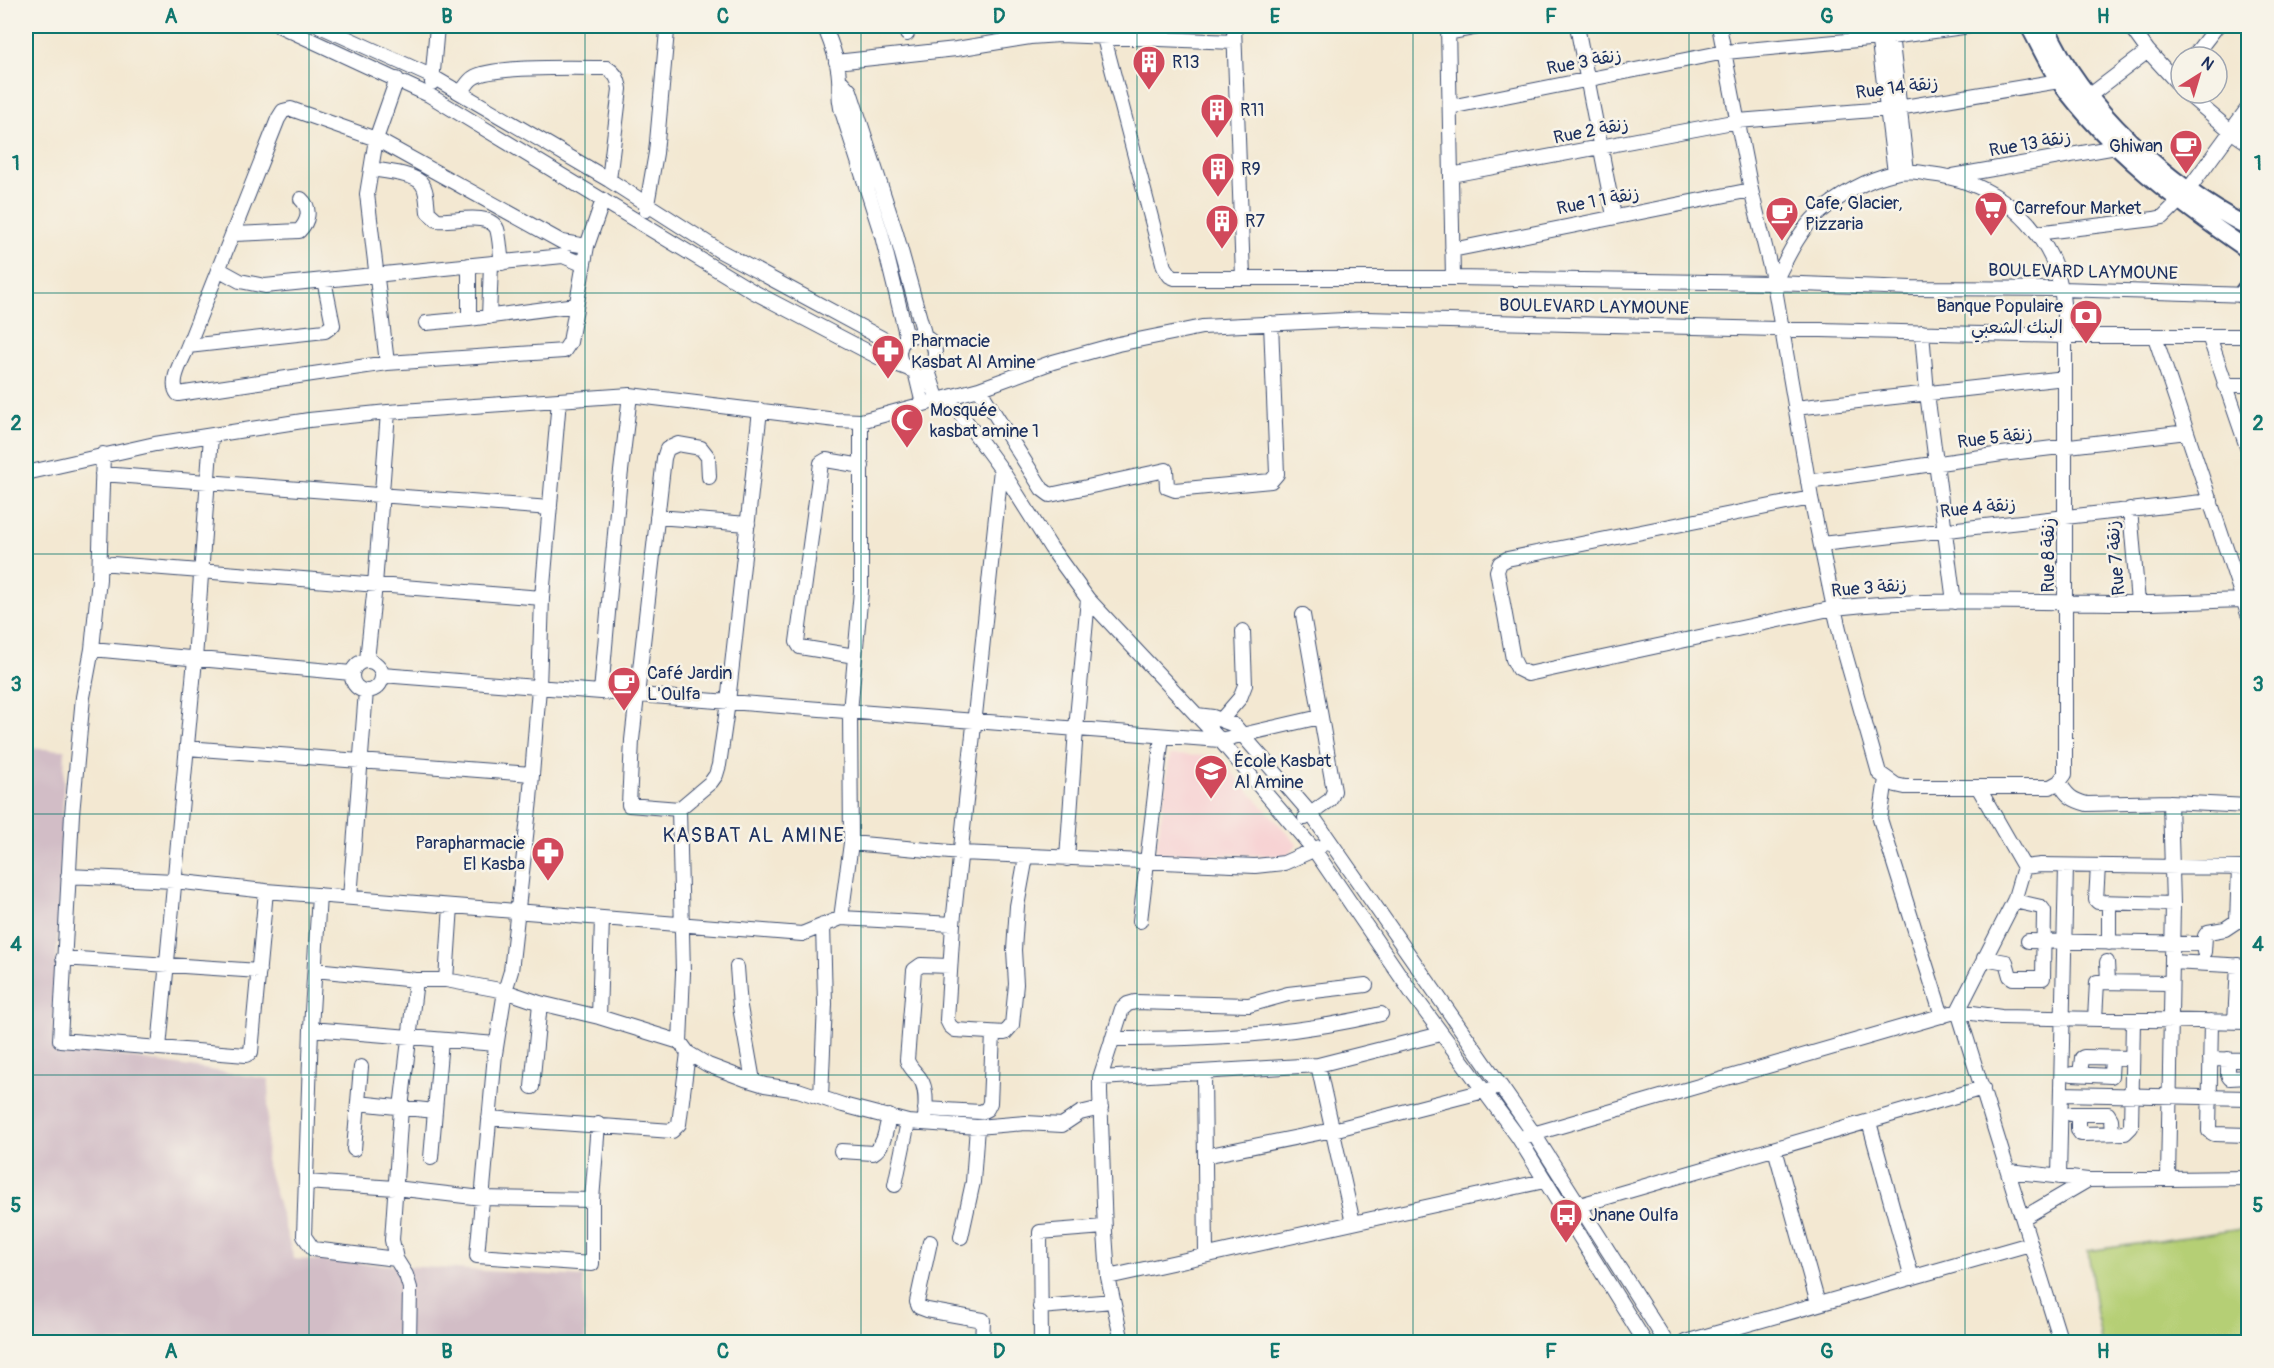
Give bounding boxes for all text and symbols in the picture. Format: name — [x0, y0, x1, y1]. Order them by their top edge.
text: A — [165, 4, 178, 29]
text: B — [441, 4, 453, 29]
text: C — [717, 4, 729, 29]
text: D — [993, 4, 1006, 29]
text: E — [1270, 4, 1281, 29]
text: F — [1545, 4, 1557, 29]
text: G — [1820, 4, 1834, 29]
text: H — [2097, 4, 2110, 29]
street label: Rue 3 زنقة — [1545, 43, 1623, 81]
building icon: R13 — [1131, 44, 1167, 91]
north arrow — [2169, 45, 2229, 105]
place label: R13 — [1172, 51, 1200, 74]
text: N — [2197, 53, 2218, 75]
street label: Rue 14 زنقة — [1854, 72, 1940, 104]
building icon: R11 — [1199, 92, 1235, 139]
place label: R11 — [1240, 99, 1265, 122]
street label: Rue 2 زنقة — [1552, 112, 1630, 150]
street label: Rue 13 زنقة — [1987, 125, 2073, 163]
cafe icon: Ghiwan — [2168, 128, 2204, 175]
place label: Ghiwan — [2109, 135, 2163, 158]
text: 1 — [12, 151, 20, 176]
building icon: R9 — [1200, 151, 1236, 198]
text: 1 — [2254, 151, 2262, 176]
place label: R9 — [1241, 158, 1261, 181]
street label: Rue 1 زنقة 1 — [1555, 182, 1641, 220]
supermarket icon: Carrefour Market — [1973, 190, 2009, 237]
place label: Cafe, Glacier, Pizzaria — [1805, 192, 1903, 236]
cafe icon: Cafe, Glacier, Pizzaria — [1764, 195, 1800, 242]
place label: Carrefour Market — [2014, 197, 2142, 220]
building icon: R7 — [1204, 203, 1240, 250]
place label: R7 — [1245, 210, 1265, 233]
street label: BOULEVARD LAYMOUNE — [1988, 259, 2178, 285]
street label: BOULEVARD LAYMOUNE — [1499, 294, 1689, 320]
place label: Banque Populaire البنك الشعبي — [1936, 295, 2063, 343]
bank icon: Banque Populaire البنك الشعبي — [2068, 298, 2104, 345]
place label: Pharmacie Kasbat Al Amine — [911, 330, 1035, 374]
pharmacy icon: Pharmacie Kasbat Al Amine — [870, 333, 906, 380]
place label: Mosquée kasbat amine 1 — [930, 399, 1039, 443]
mosque icon: Mosquée kasbat amine 1 — [889, 402, 925, 449]
text: 2 — [10, 411, 22, 436]
text: 2 — [2252, 411, 2264, 436]
street label: Rue 5 زنقة — [1956, 422, 2034, 454]
street label: Rue 4 زنقة — [1939, 493, 2017, 523]
street label: Rue 8 زنقة — [2037, 518, 2060, 592]
street label: Rue 7 زنقة — [2101, 520, 2131, 596]
street label: Rue 3 زنقة — [1830, 573, 1908, 603]
place label: Café Jardin L'Oulfa — [647, 662, 732, 706]
cafe icon: Café Jardin L'Oulfa — [606, 665, 642, 712]
text: 3 — [10, 672, 22, 697]
text: 3 — [2252, 672, 2264, 697]
place label: École Kasbat Al Amine — [1234, 750, 1332, 794]
school or university icon: École Kasbat Al Amine — [1193, 753, 1229, 800]
district label: KASBAT AL AMINE — [663, 823, 845, 848]
place label: Parapharmacie El Kasba — [415, 832, 525, 876]
pharmacy icon: Parapharmacie El Kasba — [530, 835, 566, 882]
text: 4 — [10, 932, 22, 957]
text: 4 — [2252, 932, 2264, 957]
text: 5 — [11, 1193, 22, 1218]
text: 5 — [2253, 1193, 2264, 1218]
bus stop icon: Jnane Oulfa — [1548, 1197, 1584, 1244]
place label: Jnane Oulfa — [1589, 1204, 1678, 1227]
text: A — [165, 1339, 178, 1364]
text: B — [441, 1339, 453, 1364]
text: C — [717, 1339, 729, 1364]
text: D — [993, 1339, 1006, 1364]
text: E — [1270, 1339, 1281, 1364]
text: F — [1545, 1339, 1557, 1364]
text: G — [1820, 1339, 1834, 1364]
text: H — [2097, 1339, 2110, 1364]

